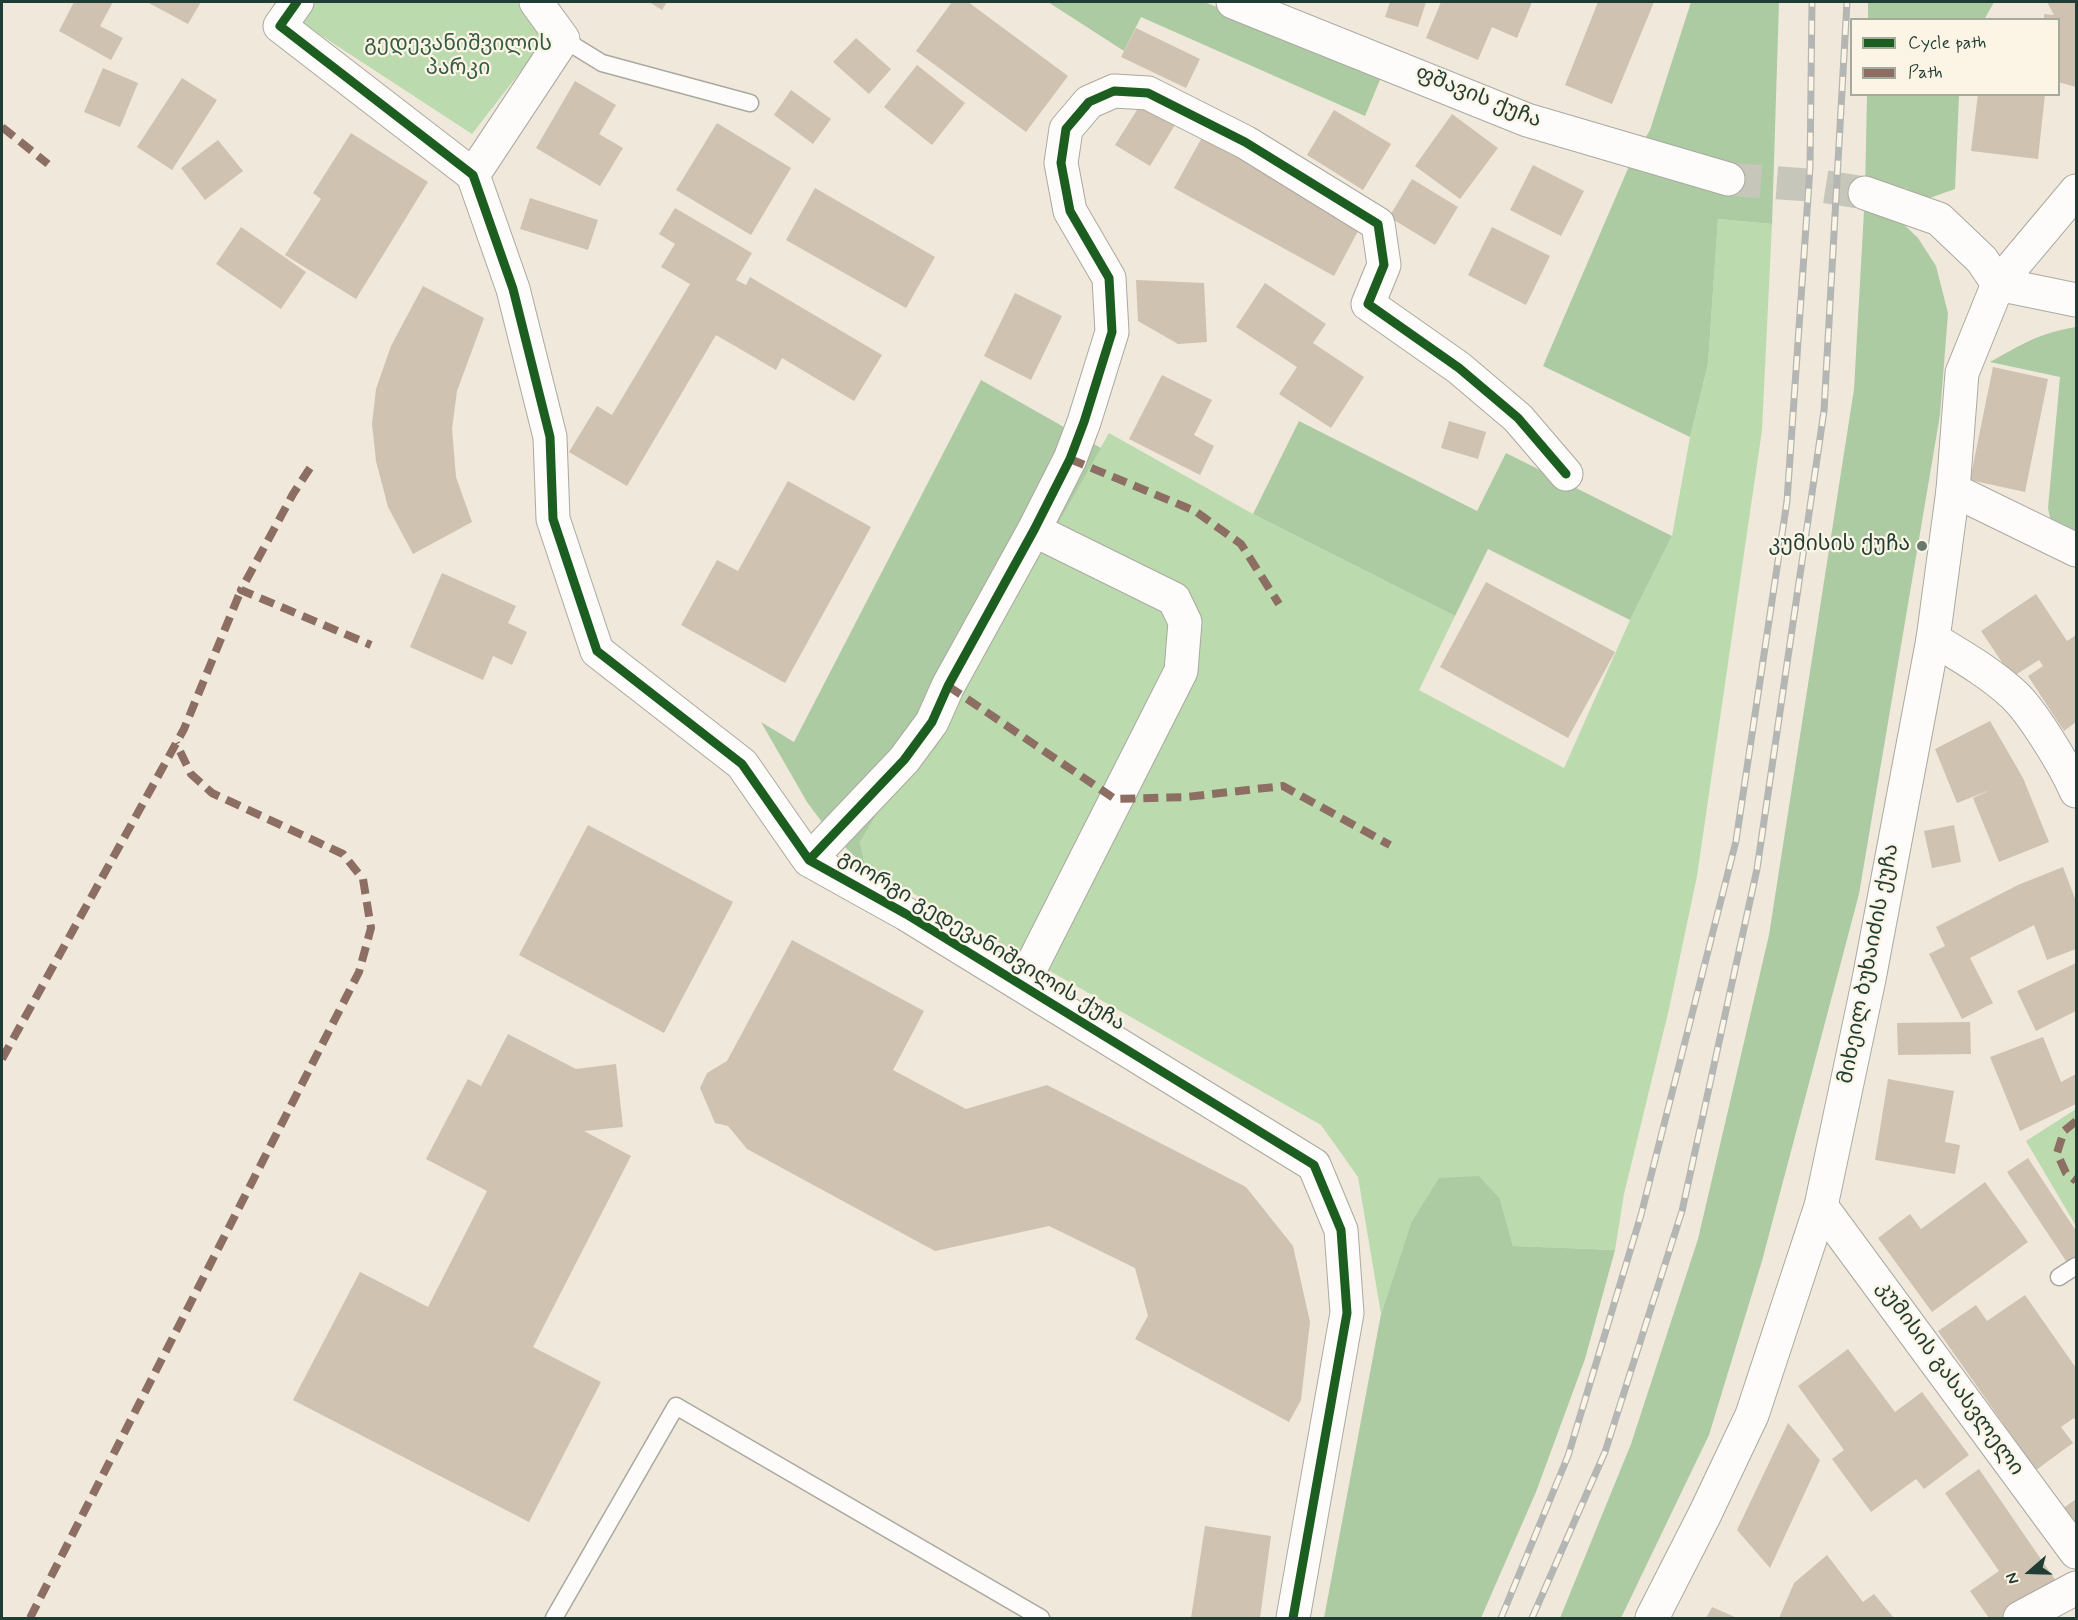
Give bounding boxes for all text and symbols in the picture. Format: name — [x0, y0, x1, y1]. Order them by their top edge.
legend — [1850, 18, 2060, 96]
text: Cycle path — [1908, 31, 1986, 55]
park label: გედევანიშვილის პარკი — [364, 33, 552, 83]
street label: ფშავის ქუჩა — [1411, 61, 1545, 135]
text: Path — [1908, 61, 1943, 85]
place label: კუმისის ქუჩა — [1768, 533, 1910, 559]
marker: კუმისის ქუჩა — [1915, 539, 1929, 553]
street label: მიხეილ ბუხაიძის ქუჩა — [1834, 842, 1906, 1086]
street label: გიორგი გედევანიშვილის ქუჩა — [833, 846, 1129, 1038]
street label: კუმისის გასასვლელი — [1870, 1277, 2028, 1481]
north arrow — [2000, 1542, 2060, 1602]
text: N — [2001, 1570, 2024, 1587]

